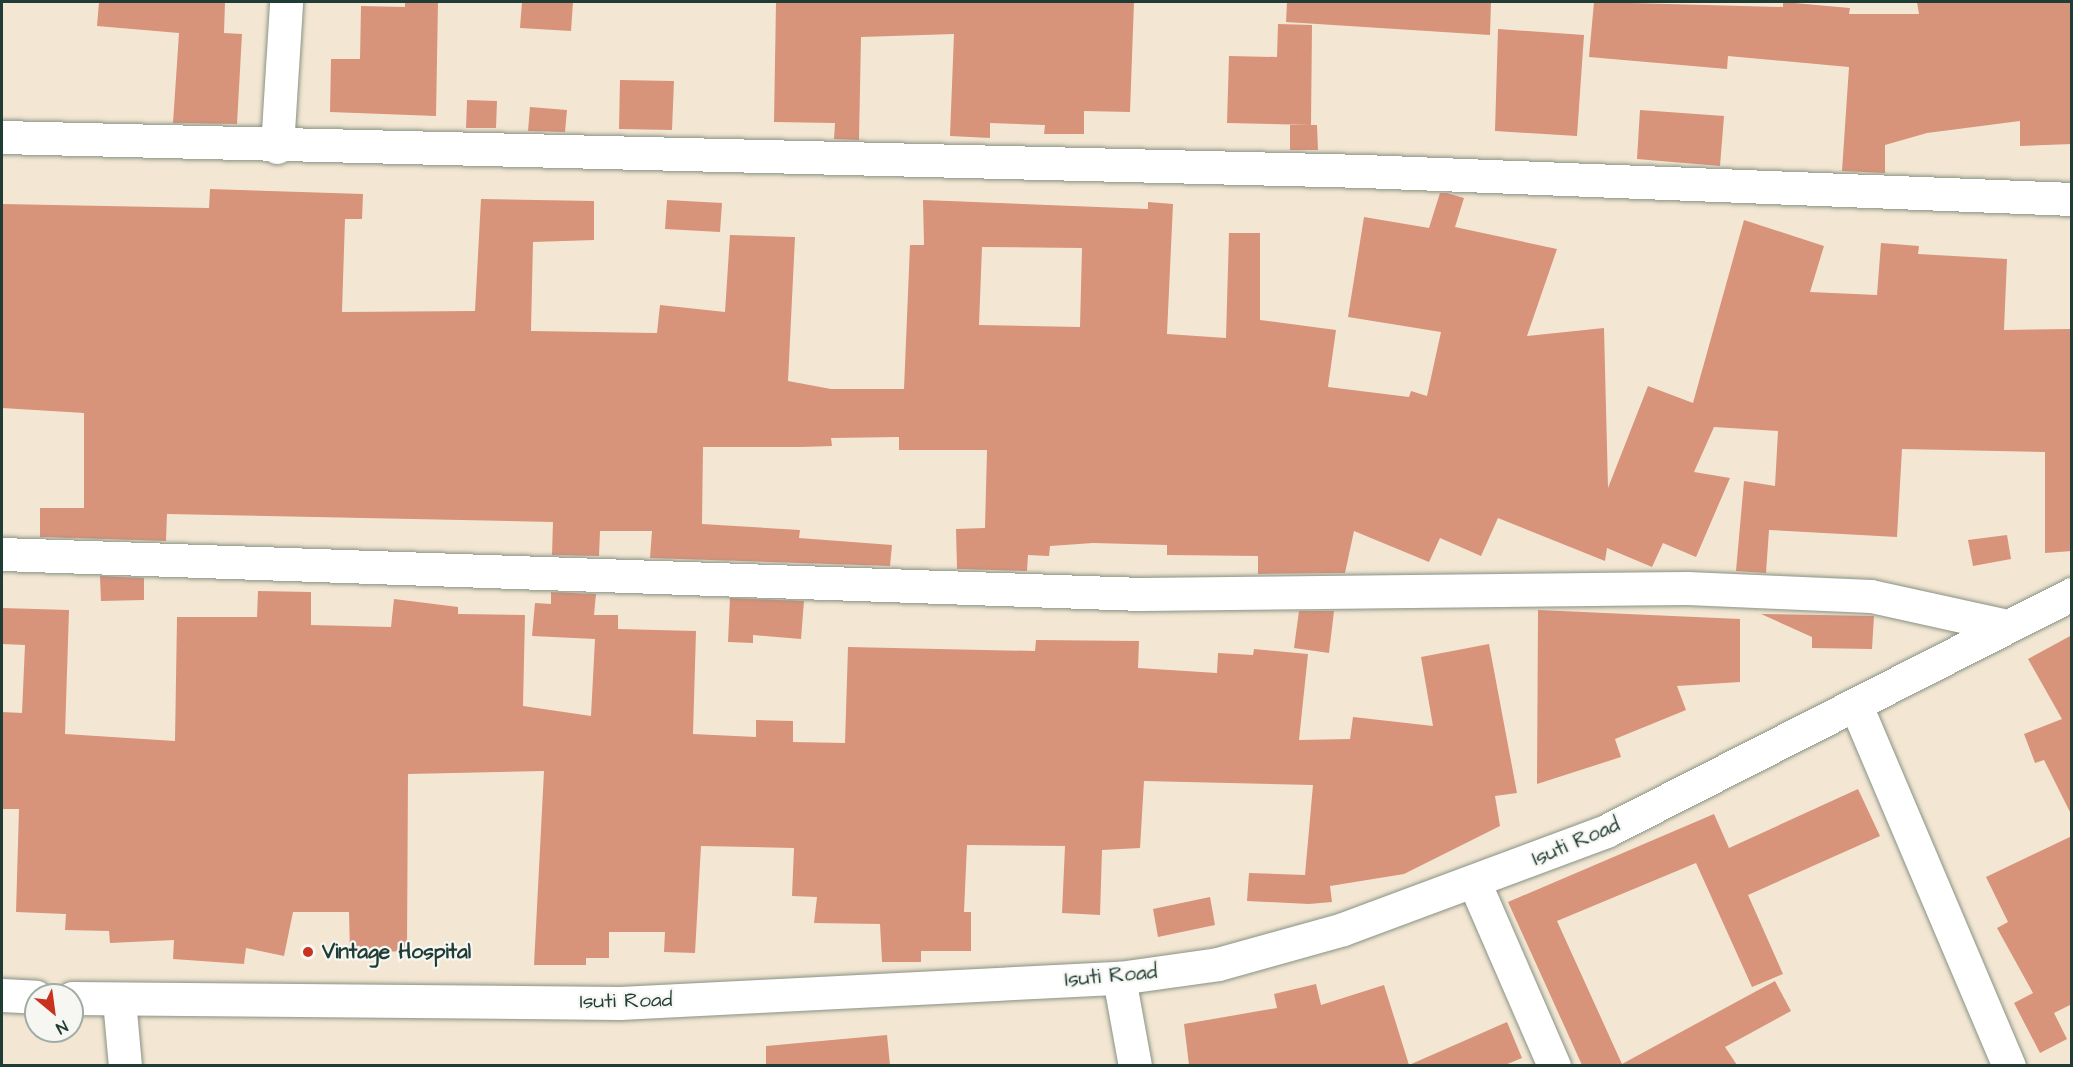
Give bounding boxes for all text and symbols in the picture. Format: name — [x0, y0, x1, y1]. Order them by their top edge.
street label: Isuti Road — [1528, 812, 1624, 872]
place label: Vintage Hospital — [322, 939, 471, 965]
marker: Vintage Hospital — [299, 943, 317, 961]
street label: Isuti Road — [1064, 959, 1158, 993]
north arrow — [24, 983, 84, 1043]
street label: Isuti Road — [579, 988, 673, 1014]
text: N — [52, 1015, 71, 1039]

